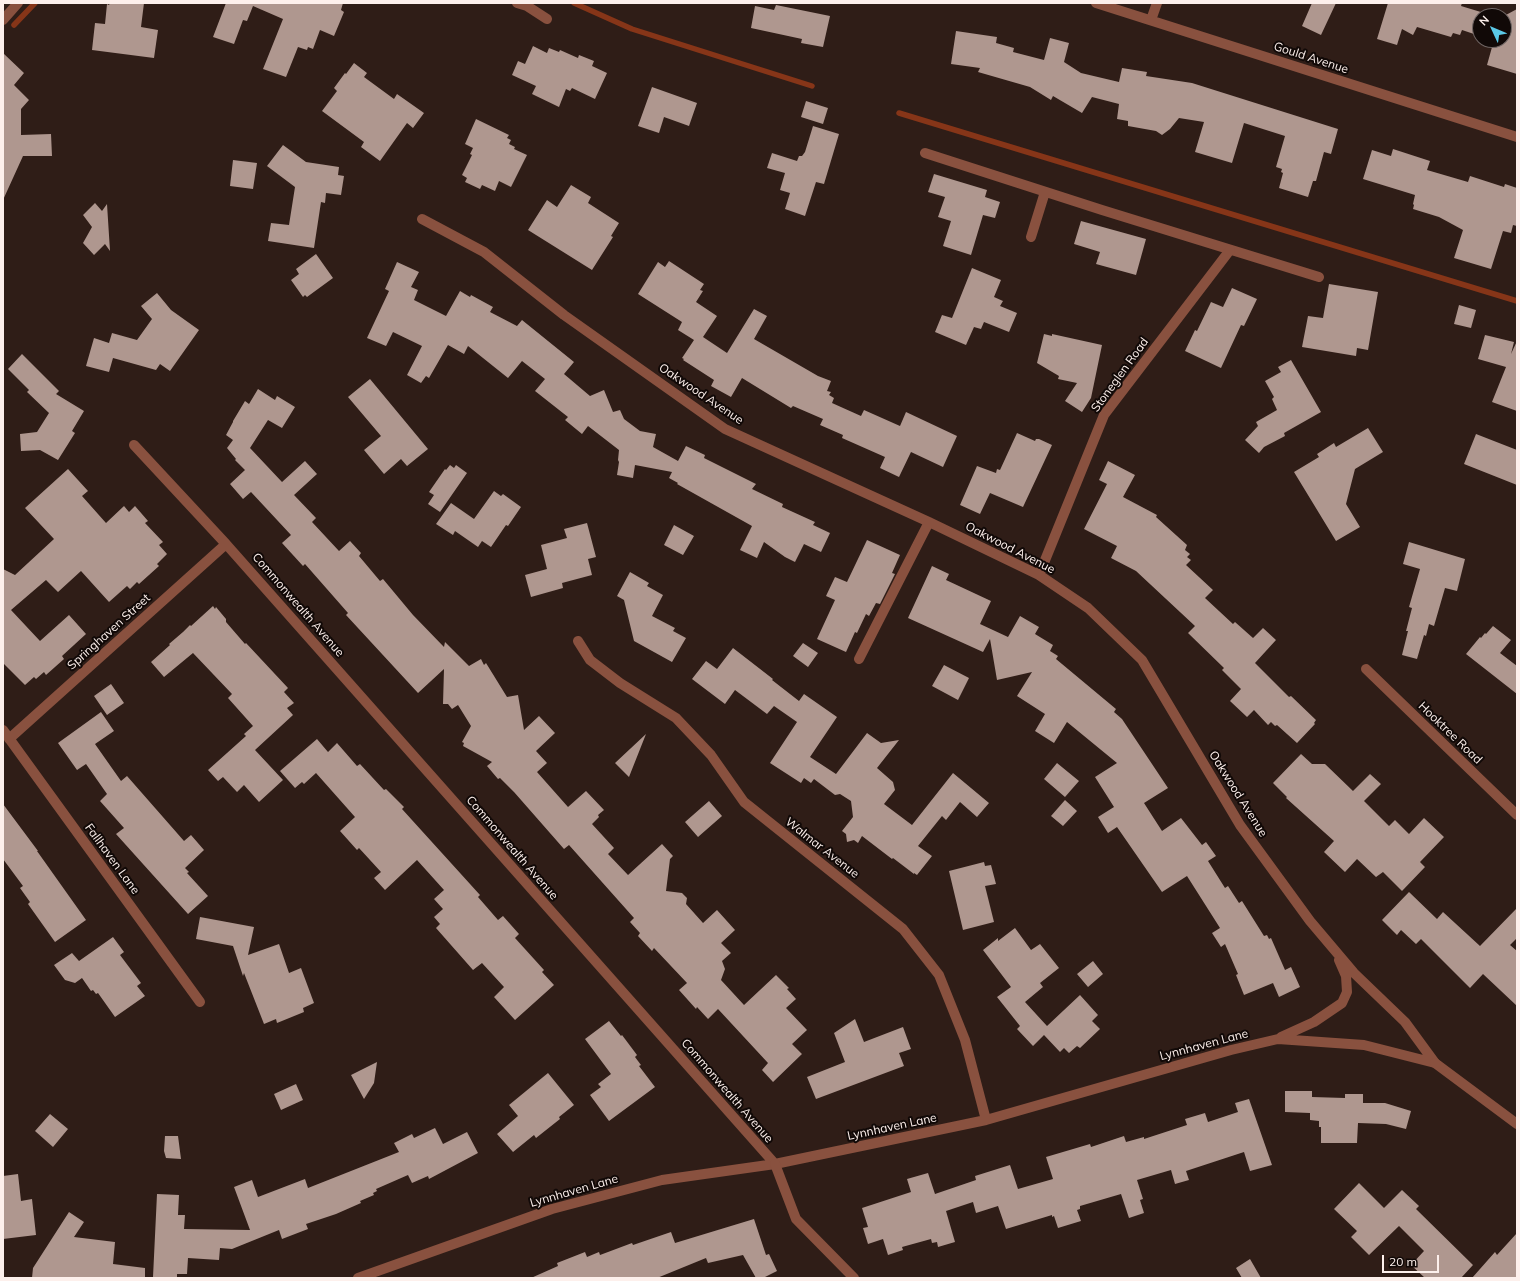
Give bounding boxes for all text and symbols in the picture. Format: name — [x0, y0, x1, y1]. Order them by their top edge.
north arrow — [1472, 8, 1512, 48]
text: N — [1476, 13, 1492, 28]
street label: Gould Avenue — [1272, 39, 1350, 77]
street label: Stoneglen Road — [1088, 335, 1152, 415]
street label: Oakwood Avenue — [656, 360, 746, 428]
street label: Oakwood Avenue — [963, 519, 1057, 577]
street label: Commonwealth Avenue — [249, 550, 347, 660]
street label: Springhaven Street — [65, 591, 153, 673]
street label: Hooktree Road — [1415, 699, 1485, 767]
street label: Oakwood Avenue — [1206, 748, 1270, 840]
street label: Commonwealth Avenue — [463, 793, 561, 903]
street label: Walmar Avenue — [782, 815, 862, 881]
street label: Fallhaven Lane — [82, 821, 142, 897]
street label: Lynnhaven Lane — [1158, 1026, 1250, 1064]
street label: Commonwealth Avenue — [678, 1036, 776, 1146]
street label: Lynnhaven Lane — [846, 1111, 938, 1143]
street label: Lynnhaven Lane — [528, 1172, 620, 1210]
scale bar — [1384, 1247, 1441, 1273]
text: 20 m — [1389, 1254, 1417, 1269]

